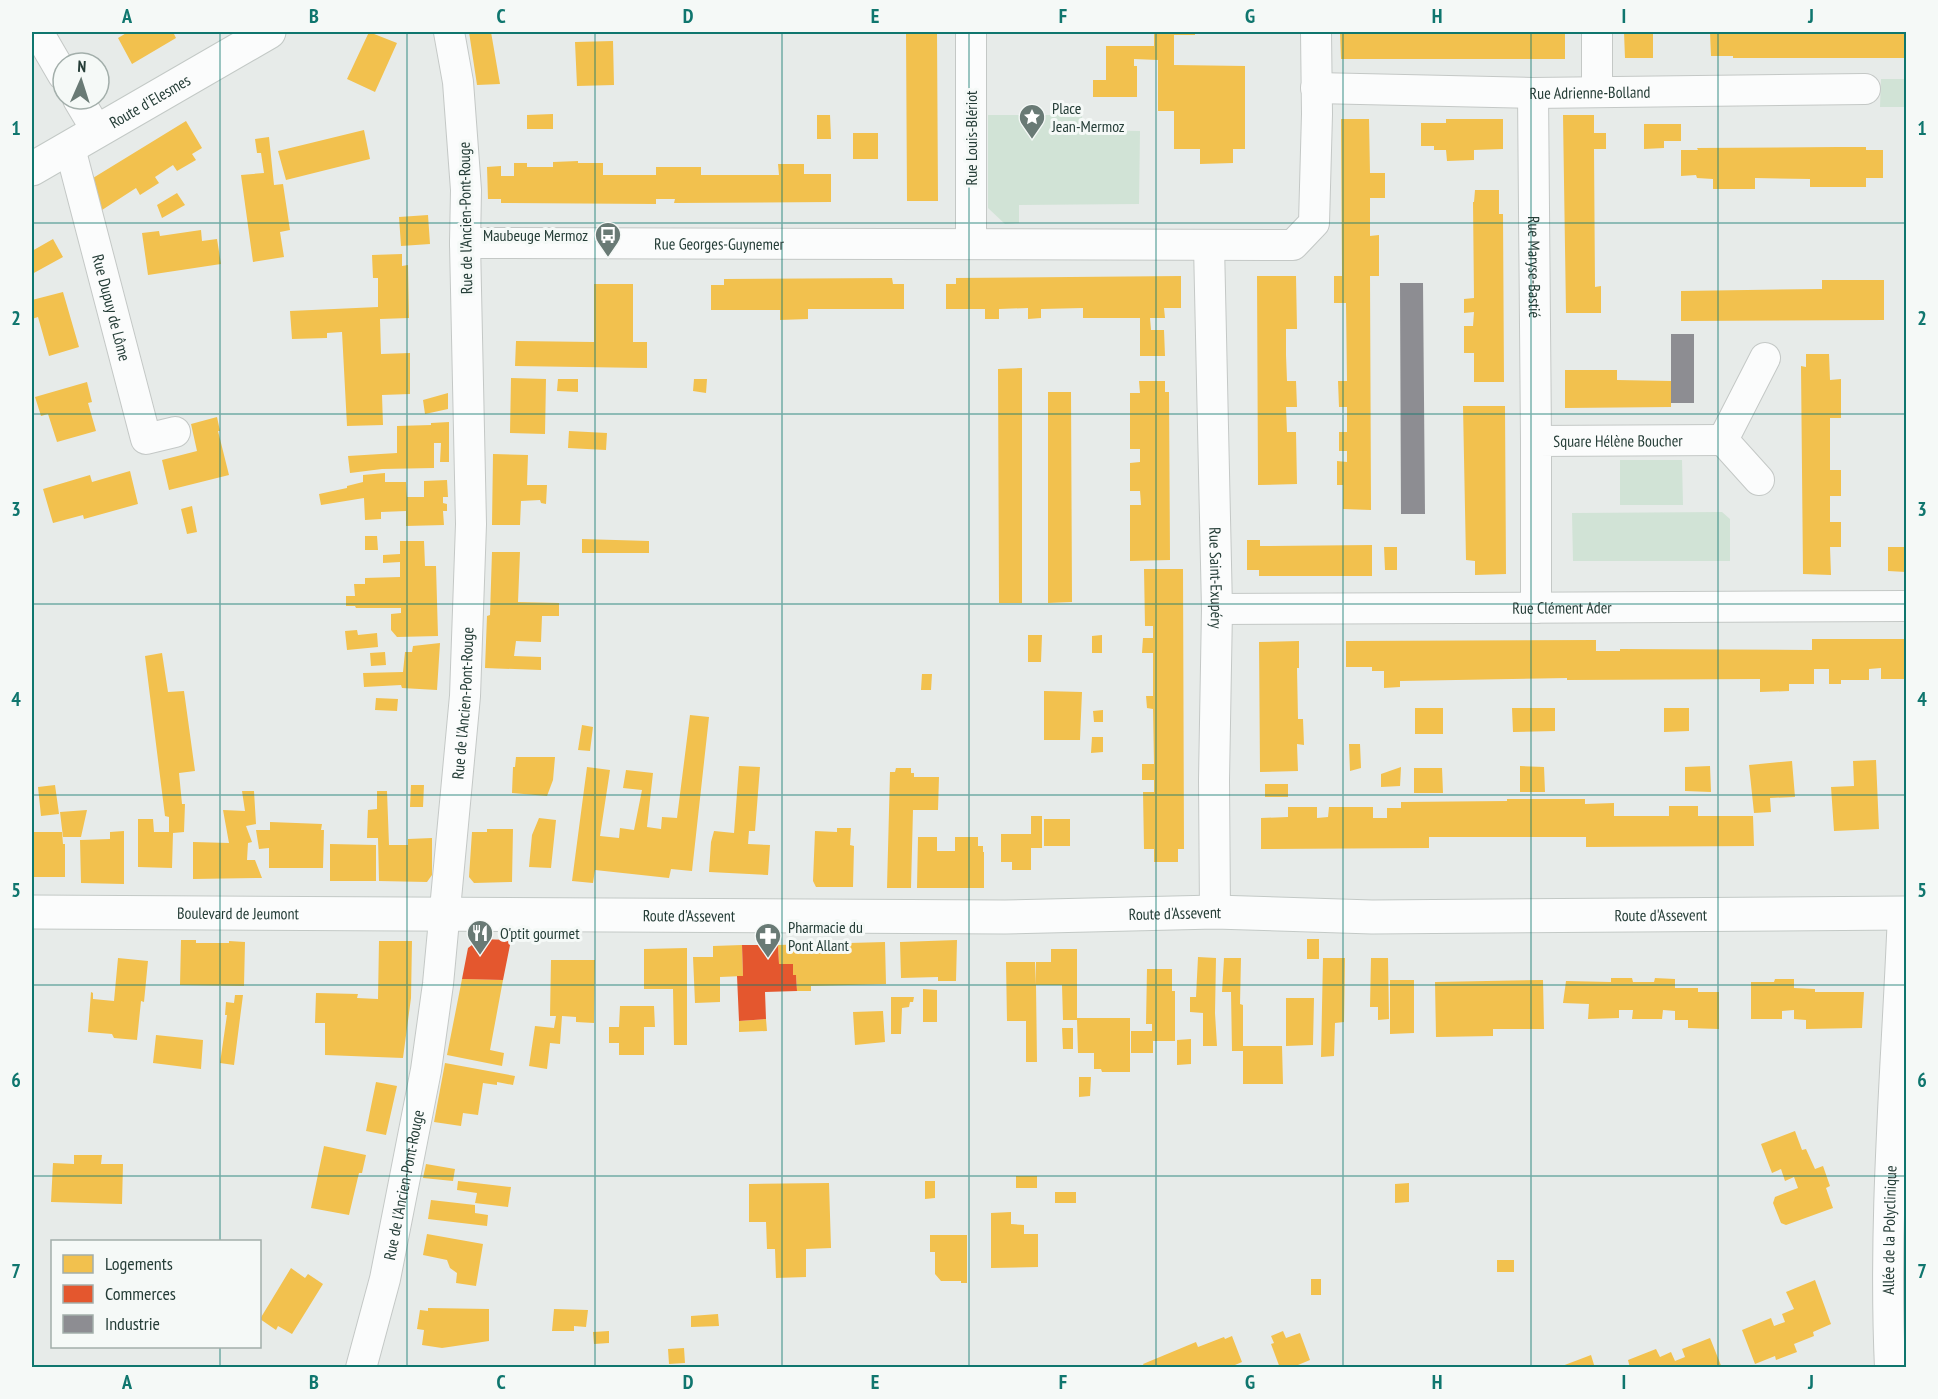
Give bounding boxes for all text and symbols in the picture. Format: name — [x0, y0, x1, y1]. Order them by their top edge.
text: A — [121, 3, 133, 29]
text: B — [309, 3, 319, 29]
text: C — [496, 3, 506, 29]
text: D — [683, 3, 694, 29]
text: E — [871, 3, 879, 29]
text: F — [1059, 3, 1067, 29]
text: G — [1245, 3, 1255, 29]
text: H — [1432, 3, 1442, 29]
text: I — [1622, 3, 1626, 29]
text: J — [1807, 3, 1814, 29]
north arrow — [51, 51, 111, 111]
text: N — [77, 56, 87, 76]
street label: Route d'Elesmes — [106, 70, 194, 132]
street label: Rue Adrienne-Bolland — [1529, 82, 1651, 103]
street label: Rue Louis-Blériot — [961, 90, 981, 186]
place label: Place Jean-Mermoz — [1051, 98, 1125, 136]
place icon: Place Jean-Mermoz — [1017, 102, 1047, 140]
text: 1 — [11, 115, 21, 141]
text: 1 — [1917, 115, 1927, 141]
street label: Rue de l'Ancien-Pont-Rouge — [454, 142, 476, 294]
street label: Rue Maryse-Bastié — [1524, 216, 1545, 318]
bus stop icon: Maubeuge Mermoz — [593, 220, 623, 258]
place label: Maubeuge Mermoz — [483, 225, 588, 245]
street label: Rue Georges-Guynemer — [654, 233, 785, 254]
street label: Rue Dupuy de Lôme — [88, 252, 135, 363]
text: 2 — [11, 305, 21, 331]
text: 2 — [1917, 305, 1927, 331]
street label: Square Hélène Boucher — [1553, 430, 1683, 451]
text: 3 — [11, 496, 21, 522]
text: 3 — [1917, 496, 1927, 522]
street label: Rue Saint-Exupéry — [1205, 527, 1227, 629]
street label: Rue Clément Ader — [1512, 597, 1612, 618]
street label: Rue de l'Ancien-Pont-Rouge — [447, 627, 477, 780]
text: 4 — [11, 686, 21, 712]
text: 4 — [1917, 686, 1927, 712]
text: 5 — [11, 877, 21, 903]
text: 5 — [1917, 877, 1927, 903]
street label: Route d'Assevent — [1128, 902, 1222, 924]
street label: Boulevard de Jeumont — [177, 903, 300, 923]
street label: Route d'Assevent — [1615, 904, 1708, 925]
street label: Route d'Assevent — [643, 905, 736, 926]
place label: Pharmacie du Pont Allant — [788, 917, 863, 955]
restaurant icon: O'ptit gourmet — [465, 918, 495, 956]
pharmacy icon: Pharmacie du Pont Allant — [753, 921, 783, 959]
place label: O'ptit gourmet — [500, 923, 580, 943]
text: 6 — [11, 1067, 21, 1093]
text: 6 — [1917, 1067, 1927, 1093]
street label: Rue de l'Ancien-Pont-Rouge — [379, 1108, 428, 1262]
street label: Allée de la Polyclinique — [1878, 1165, 1901, 1295]
legend — [51, 1240, 261, 1348]
text: Logements — [105, 1252, 173, 1275]
text: 7 — [11, 1258, 21, 1284]
text: 7 — [1917, 1258, 1927, 1284]
text: Commerces — [105, 1282, 176, 1305]
text: Industrie — [105, 1312, 160, 1335]
text: A — [121, 1369, 133, 1395]
text: B — [309, 1369, 319, 1395]
text: C — [496, 1369, 506, 1395]
text: D — [683, 1369, 694, 1395]
text: E — [871, 1369, 879, 1395]
text: F — [1059, 1369, 1067, 1395]
text: G — [1245, 1369, 1255, 1395]
text: H — [1432, 1369, 1442, 1395]
text: I — [1622, 1369, 1626, 1395]
text: J — [1807, 1369, 1814, 1395]

